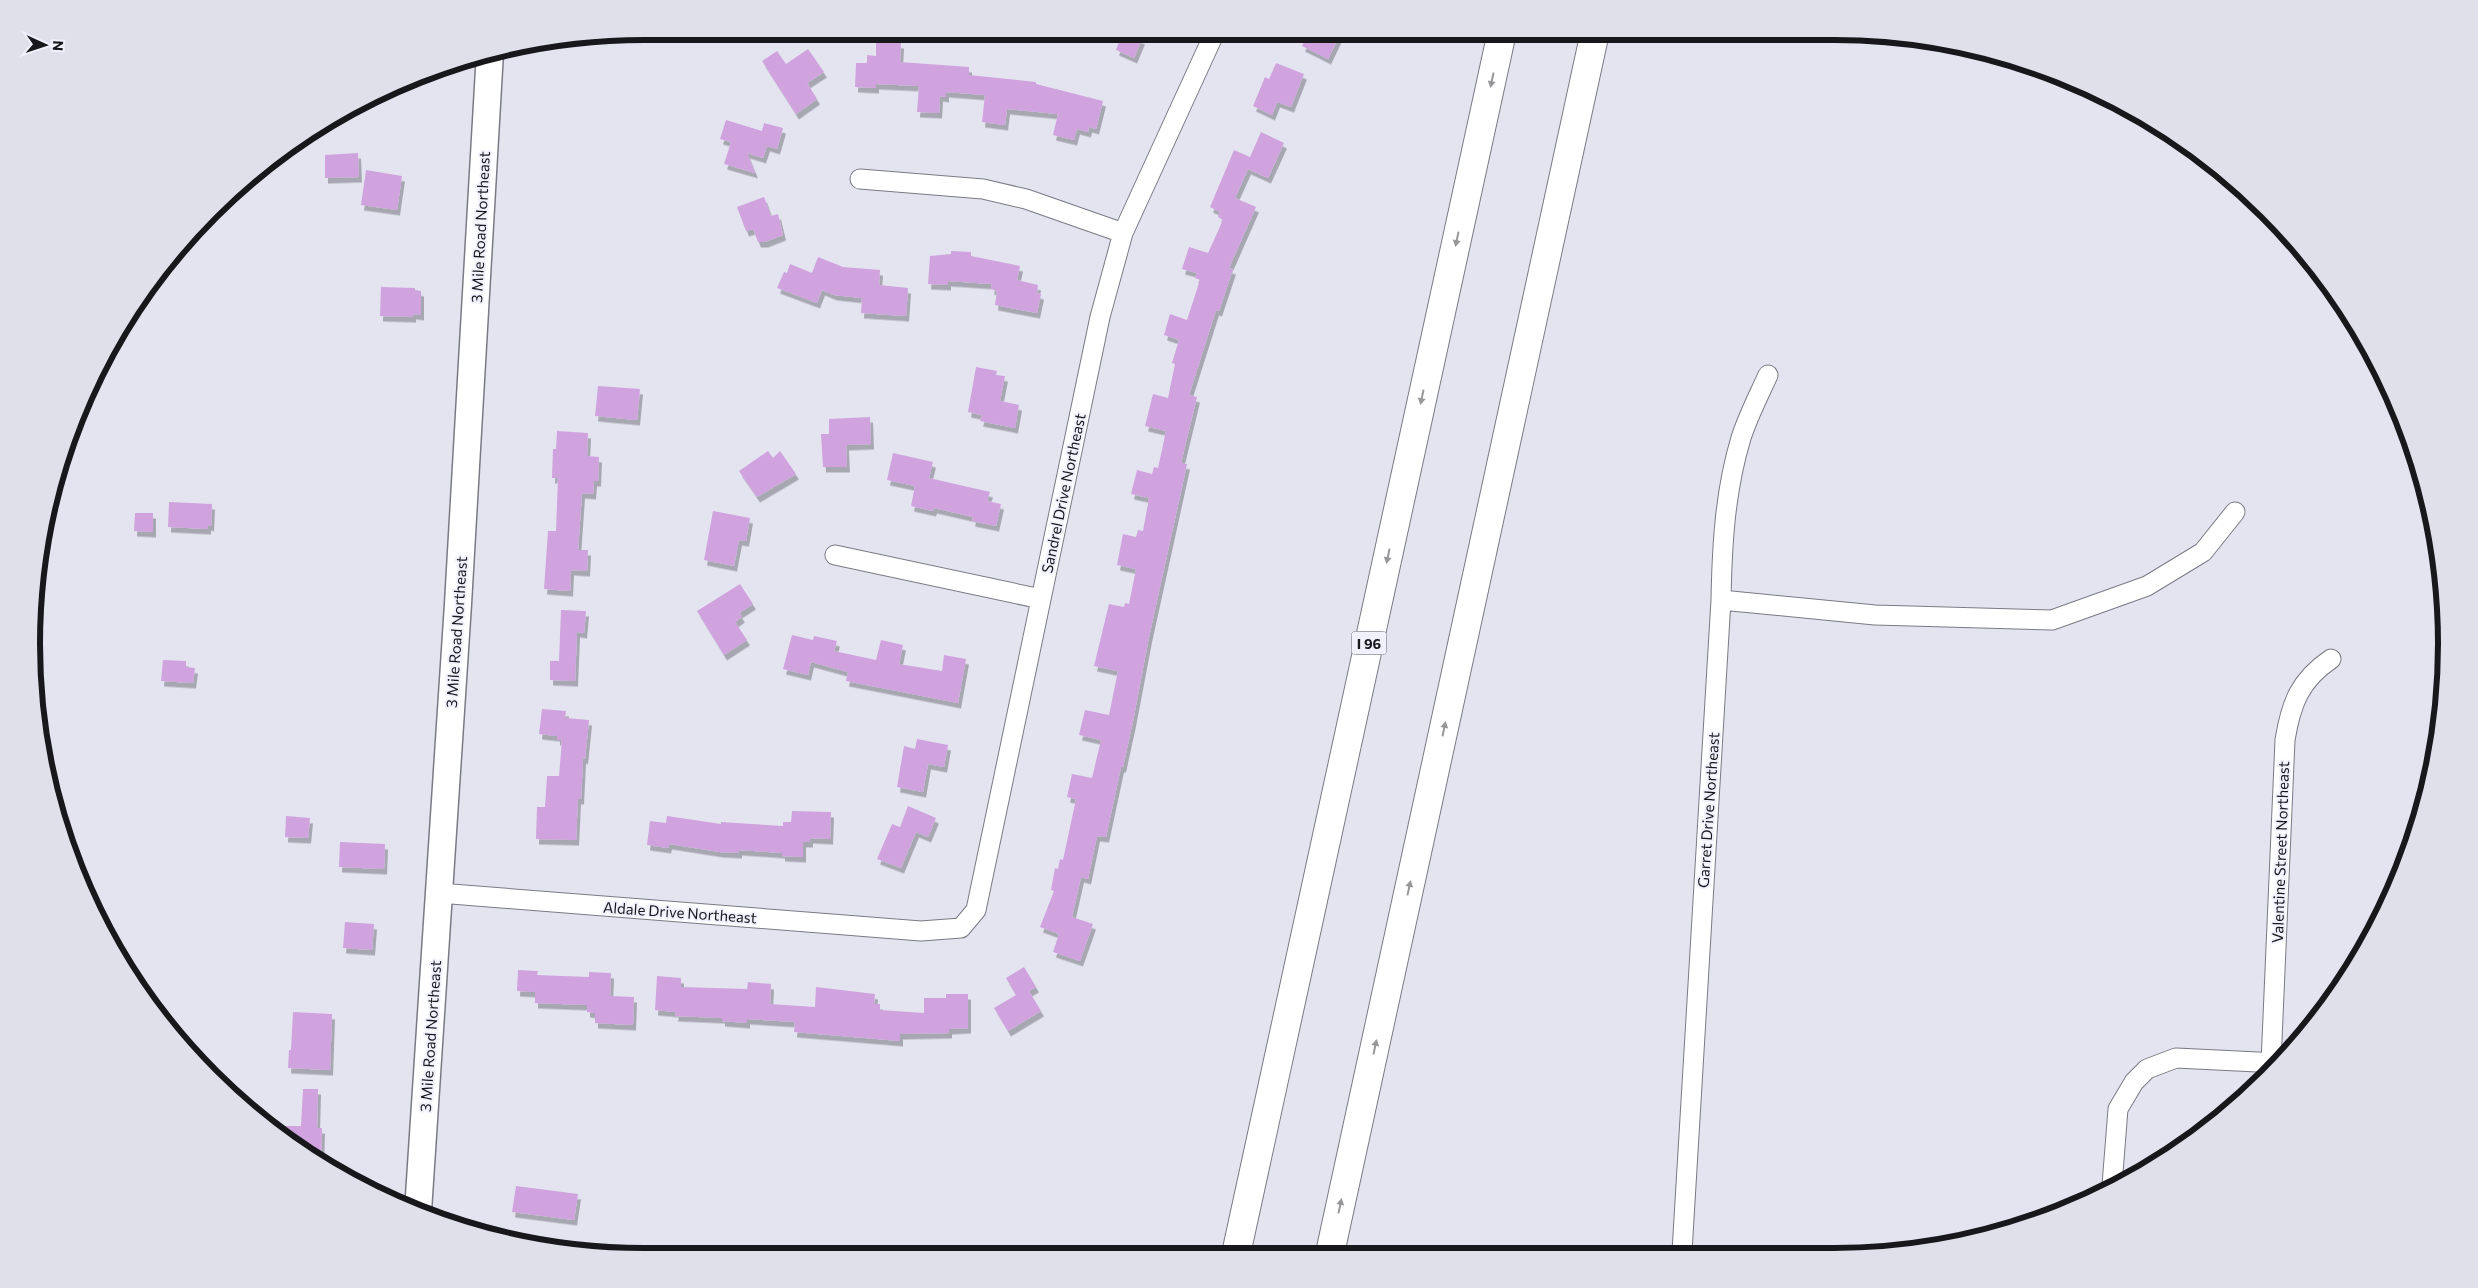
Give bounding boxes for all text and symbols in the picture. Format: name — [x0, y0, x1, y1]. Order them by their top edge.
north arrow — [20, 20, 70, 70]
text: N — [50, 40, 67, 51]
one-way arrow — [1487, 72, 1495, 88]
street label: 3 Mile Road Northeast — [467, 151, 493, 303]
one-way arrow — [1453, 231, 1461, 246]
one-way arrow — [1418, 390, 1426, 406]
street label: Sandrel Drive Northeast — [1037, 411, 1089, 575]
one-way arrow — [1384, 549, 1392, 564]
street label: 3 Mile Road Northeast — [442, 556, 470, 708]
road number: I 96 — [1352, 632, 1386, 654]
one-way arrow — [1440, 722, 1448, 737]
street label: Garret Drive Northeast — [1694, 731, 1722, 889]
street label: Valentine Street Northeast — [2268, 761, 2292, 943]
one-way arrow — [1406, 880, 1414, 896]
street label: Aldale Drive Northeast — [603, 898, 757, 926]
street label: 3 Mile Road Northeast — [416, 960, 444, 1112]
one-way arrow — [1371, 1039, 1379, 1054]
one-way arrow — [1337, 1197, 1345, 1213]

